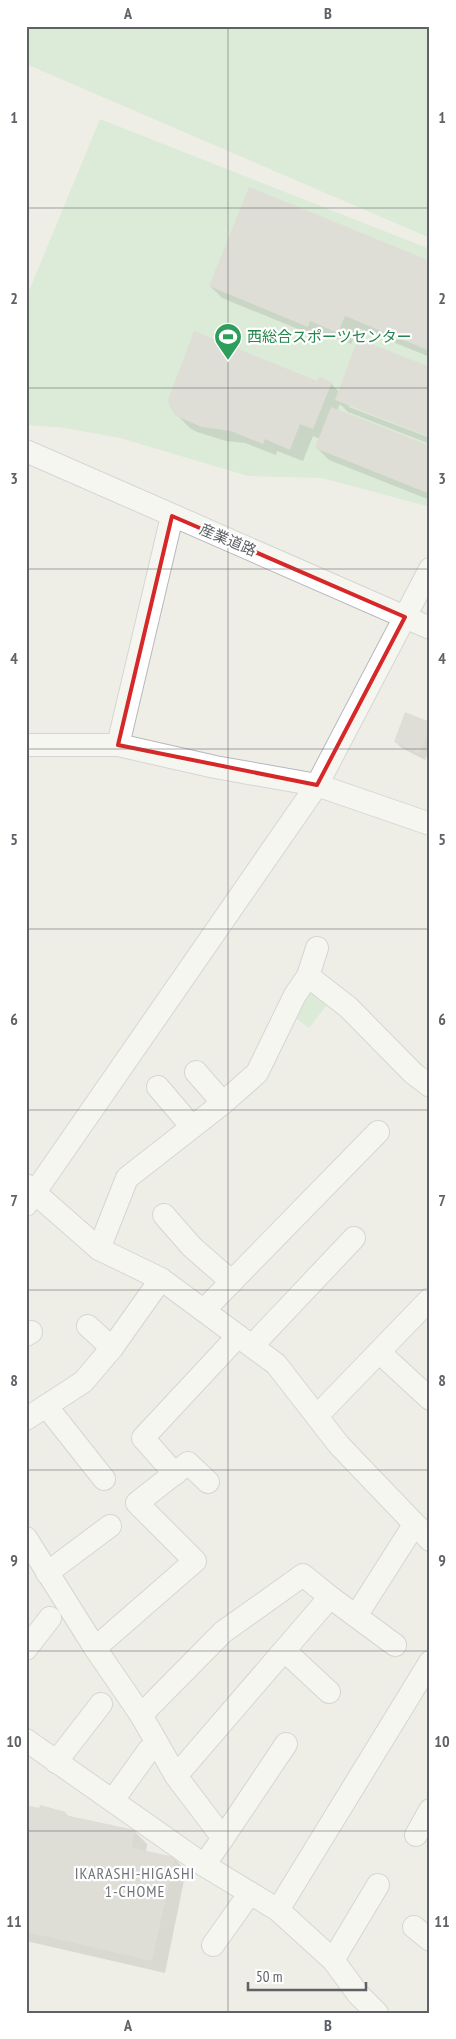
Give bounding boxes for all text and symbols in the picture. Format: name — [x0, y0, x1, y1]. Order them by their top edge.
text: A — [123, 3, 133, 23]
text: B — [324, 3, 332, 23]
text: 1 — [10, 107, 18, 127]
text: 1 — [438, 107, 446, 127]
text: 2 — [10, 288, 18, 308]
text: 2 — [438, 288, 446, 308]
sports icon: 西総合スポーツセンター — [213, 322, 243, 361]
place label: 西総合スポーツセンター — [247, 327, 412, 346]
text: 3 — [10, 468, 18, 488]
text: 3 — [438, 468, 446, 488]
street label: 産業道路 — [197, 519, 260, 560]
text: 4 — [10, 648, 18, 668]
text: 4 — [438, 648, 446, 668]
text: 5 — [10, 829, 18, 849]
text: 5 — [438, 829, 446, 849]
text: 6 — [10, 1009, 18, 1029]
text: 6 — [438, 1009, 446, 1029]
text: 7 — [10, 1190, 18, 1210]
text: 7 — [438, 1190, 446, 1210]
text: 8 — [10, 1370, 18, 1390]
text: 8 — [438, 1370, 446, 1390]
text: 9 — [10, 1550, 18, 1570]
text: 9 — [438, 1550, 446, 1570]
text: 10 — [6, 1731, 22, 1751]
text: 10 — [434, 1731, 450, 1751]
district label: IKARASHI-HIGASHI 1-CHOME — [75, 1863, 195, 1901]
text: 11 — [6, 1911, 22, 1931]
text: 11 — [434, 1911, 450, 1931]
scale bar — [248, 1959, 366, 1991]
text: 50 m — [256, 1967, 282, 1986]
text: A — [123, 2015, 133, 2035]
text: B — [324, 2015, 332, 2035]

